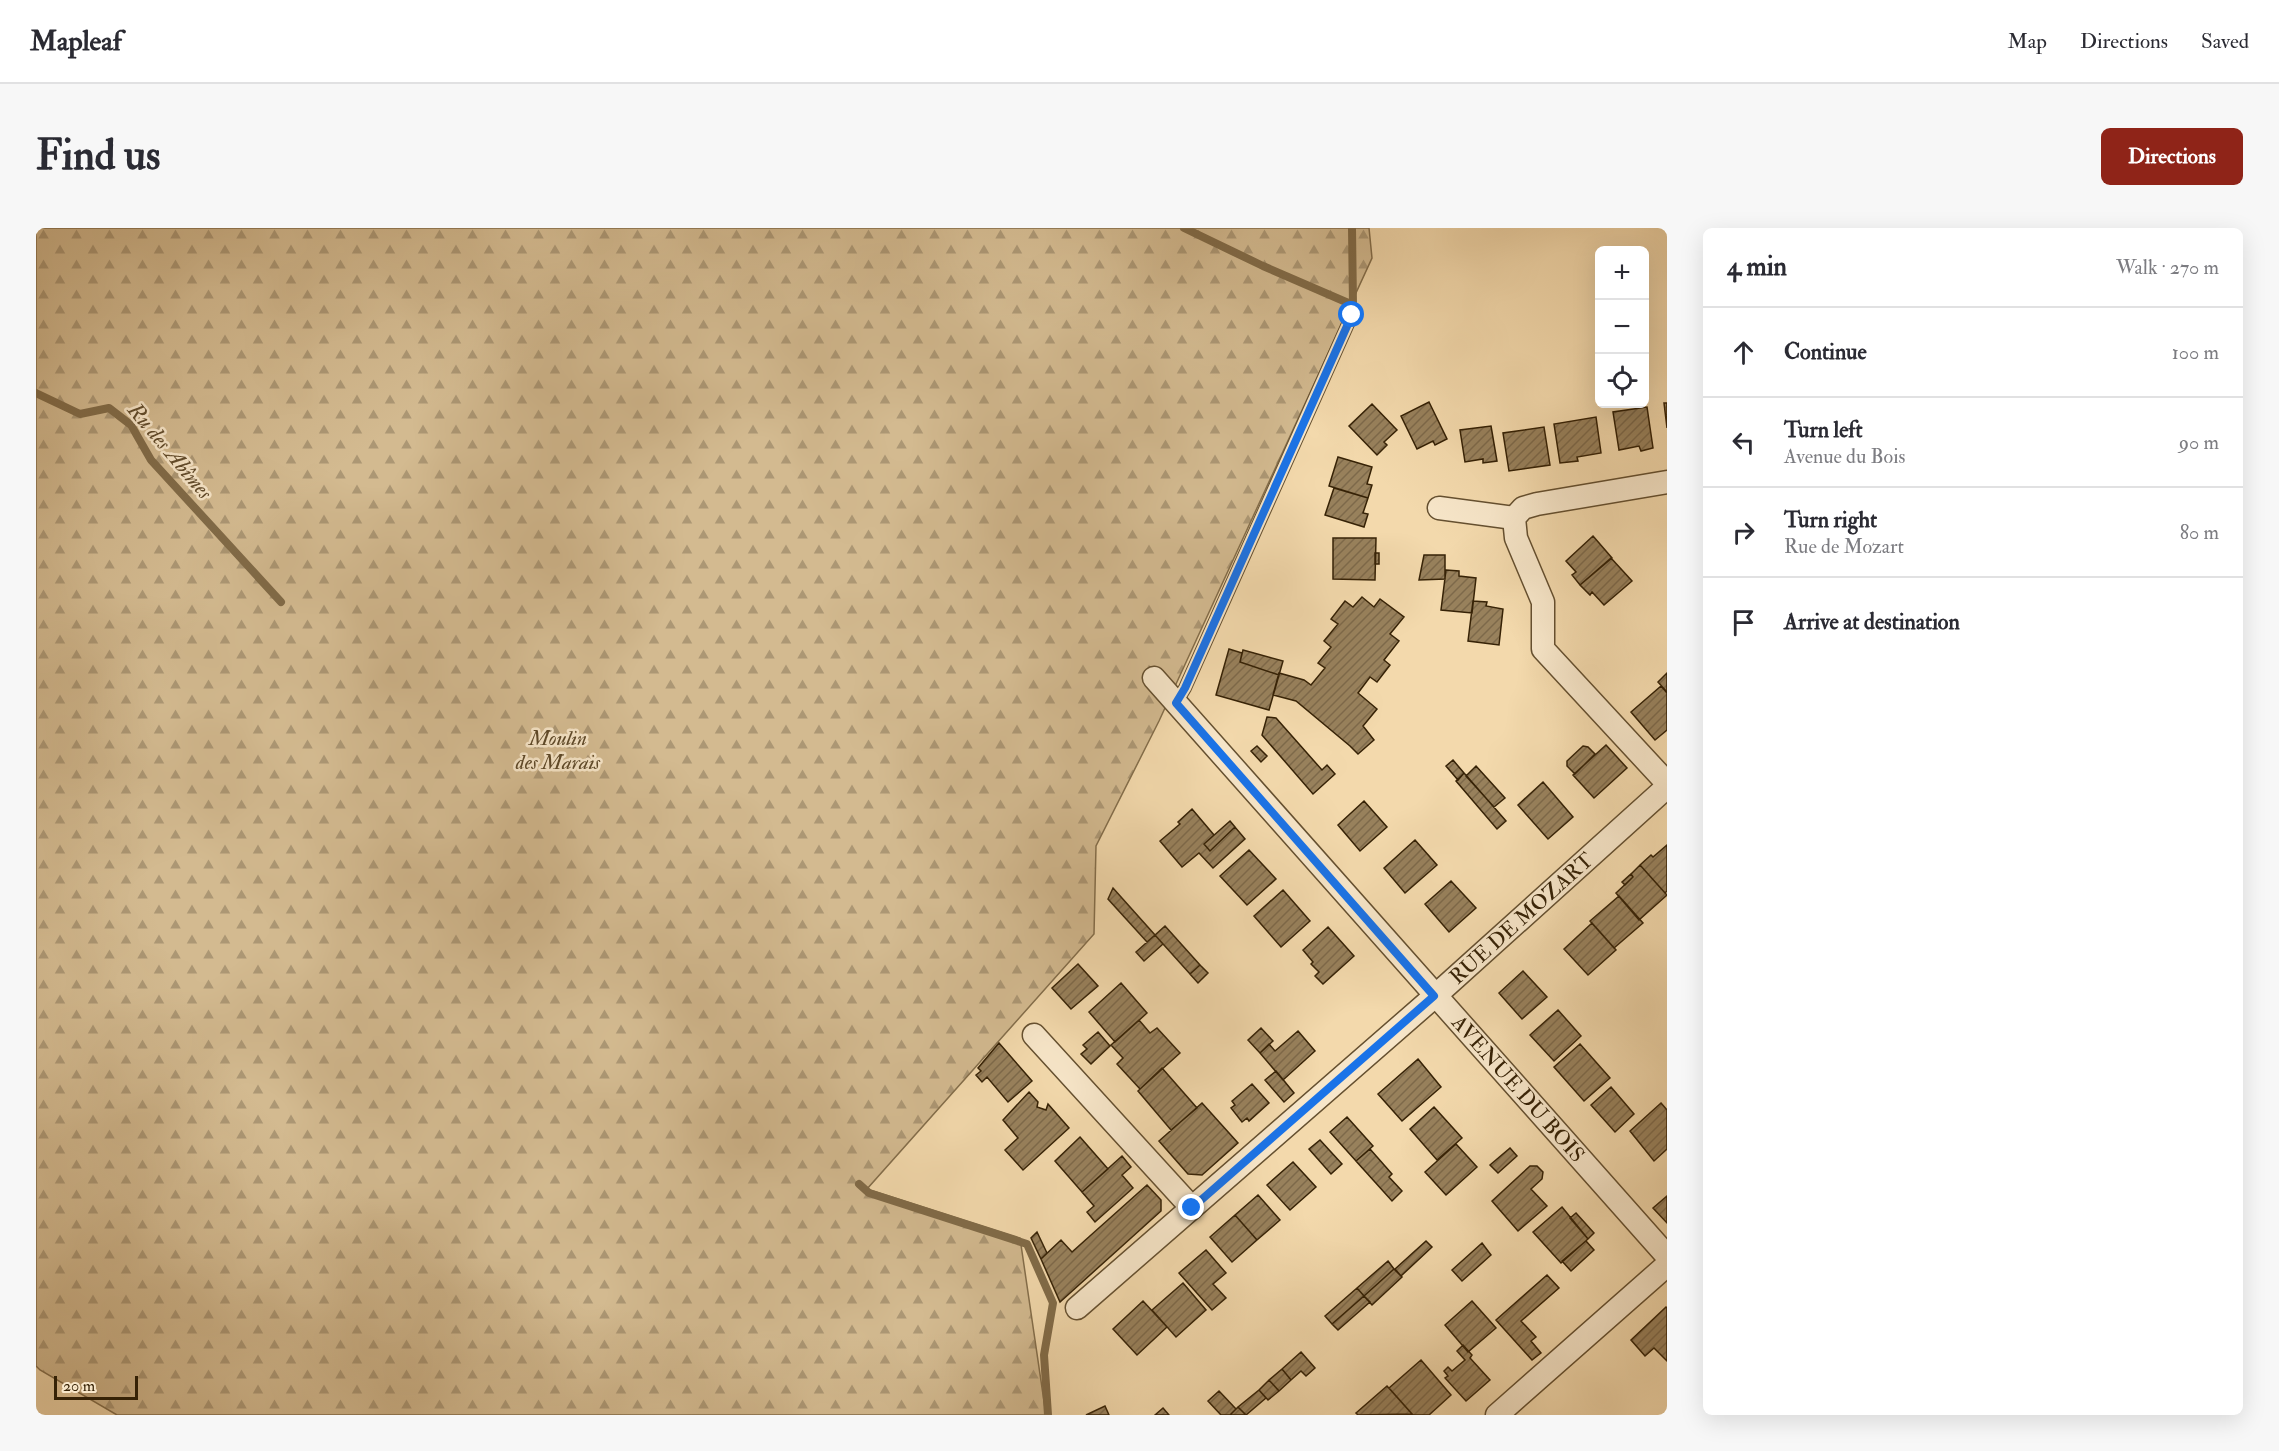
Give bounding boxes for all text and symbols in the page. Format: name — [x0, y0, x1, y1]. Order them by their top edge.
text: Mapleaf — [30, 24, 122, 59]
text: Map — [2007, 28, 2047, 55]
text: Directions — [2080, 28, 2168, 55]
text: Saved — [2201, 28, 2249, 55]
button: Directions — [2101, 128, 2243, 185]
text: Find us — [36, 130, 160, 182]
map controls — [1595, 246, 1649, 408]
button: + — [1595, 246, 1649, 300]
text: 4 min — [1727, 251, 1787, 283]
text: Walk · 270 m — [2116, 255, 2219, 280]
button: − — [1595, 300, 1649, 354]
route start — [1338, 301, 1364, 327]
icon: ahead — [1727, 336, 1760, 369]
text: Continue — [1784, 338, 1867, 366]
text: 100 m — [2172, 340, 2219, 365]
button: locate — [1595, 354, 1649, 408]
water label: Ru des Abîmes — [121, 396, 219, 506]
text: Turn left — [1784, 416, 1863, 444]
icon: left — [1727, 426, 1760, 459]
text: 90 m — [2179, 430, 2219, 455]
text: Avenue du Bois — [1784, 444, 1905, 469]
text: Turn right — [1784, 506, 1877, 534]
icon: right — [1727, 516, 1760, 549]
text: 80 m — [2180, 520, 2219, 545]
text: Rue de Mozart — [1784, 534, 1904, 559]
icon: arrive — [1727, 606, 1760, 639]
text: Arrive at destination — [1784, 608, 1960, 636]
park label: Moulin des Marais — [515, 725, 601, 776]
street label: RUE DE MOZART — [1444, 846, 1599, 990]
street label: AVENUE DU BOIS — [1445, 1009, 1591, 1168]
route end — [1178, 1194, 1204, 1220]
scale bar — [54, 1373, 138, 1400]
text: 20 m — [63, 1376, 95, 1396]

